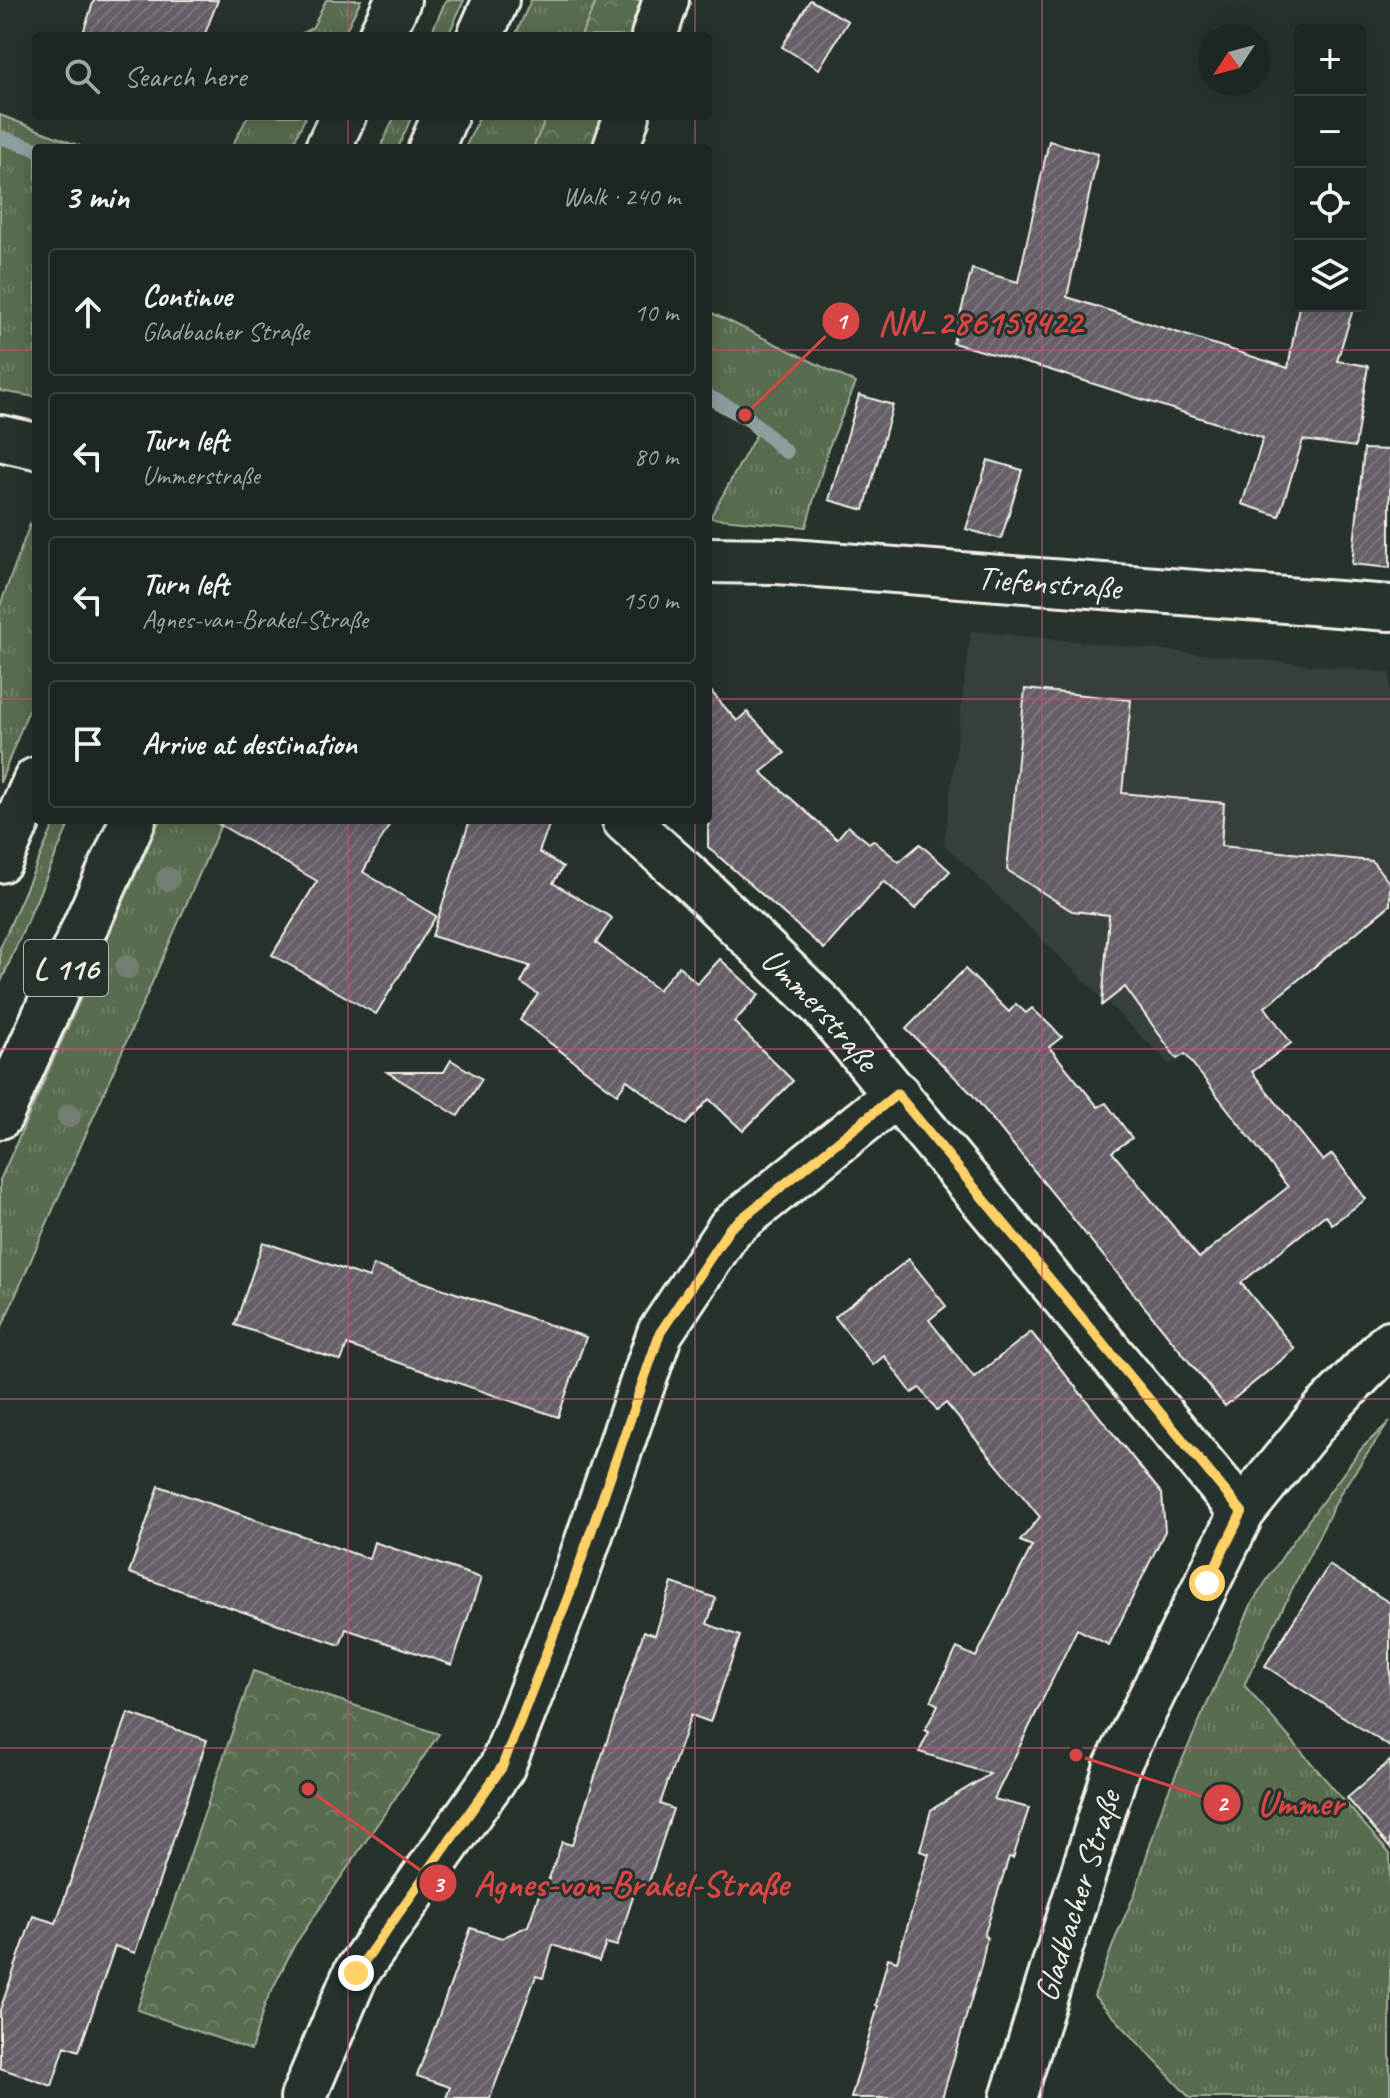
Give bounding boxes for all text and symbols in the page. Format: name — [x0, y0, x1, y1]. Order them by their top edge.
north arrow — [1198, 24, 1270, 96]
map controls — [1294, 24, 1366, 312]
button: + — [1294, 24, 1366, 96]
search box — [32, 32, 712, 120]
icon: search — [60, 54, 104, 98]
text: Search here — [124, 57, 246, 95]
button: − — [1294, 96, 1366, 168]
button: locate — [1294, 168, 1366, 240]
text: 3 min — [64, 175, 129, 218]
text: Walk · 240 m — [563, 180, 680, 213]
button: layers — [1294, 240, 1366, 312]
text: Continue — [142, 277, 232, 315]
icon: ahead — [66, 290, 110, 334]
callout: NN_286159422 — [821, 291, 1098, 351]
text: 10 m — [634, 296, 678, 329]
text: NN_286159422 — [878, 299, 1086, 345]
text: 1 — [836, 306, 850, 336]
text: Gladbacher Straße — [142, 315, 309, 348]
text: Turn left — [142, 421, 229, 459]
icon: left — [66, 434, 110, 478]
text: 80 m — [634, 440, 678, 473]
text: Ummerstraße — [142, 459, 260, 492]
street label: Tiefenstraße — [976, 555, 1125, 609]
text: Turn left — [142, 565, 229, 603]
icon: left — [66, 578, 110, 622]
text: 150 m — [622, 584, 678, 617]
text: Agnes-van-Brakel-Straße — [142, 603, 368, 636]
icon: arrive — [66, 722, 110, 766]
text: Arrive at destination — [142, 725, 357, 763]
street label: Ummerstraße — [752, 938, 890, 1082]
road number: L 116 — [24, 940, 108, 996]
route start — [1189, 1565, 1225, 1601]
callout: Ummer — [1202, 1773, 1359, 1833]
text: Ummer — [1257, 1780, 1347, 1826]
street label: Gladbacher Straße — [1023, 1782, 1130, 2006]
text: 2 — [1217, 1788, 1230, 1818]
callout: Agnes-von-Brakel-Straße — [418, 1853, 804, 1913]
text: Agnes-von-Brakel-Straße — [474, 1861, 791, 1907]
text: 3 — [433, 1869, 446, 1899]
route end — [338, 1955, 374, 1991]

